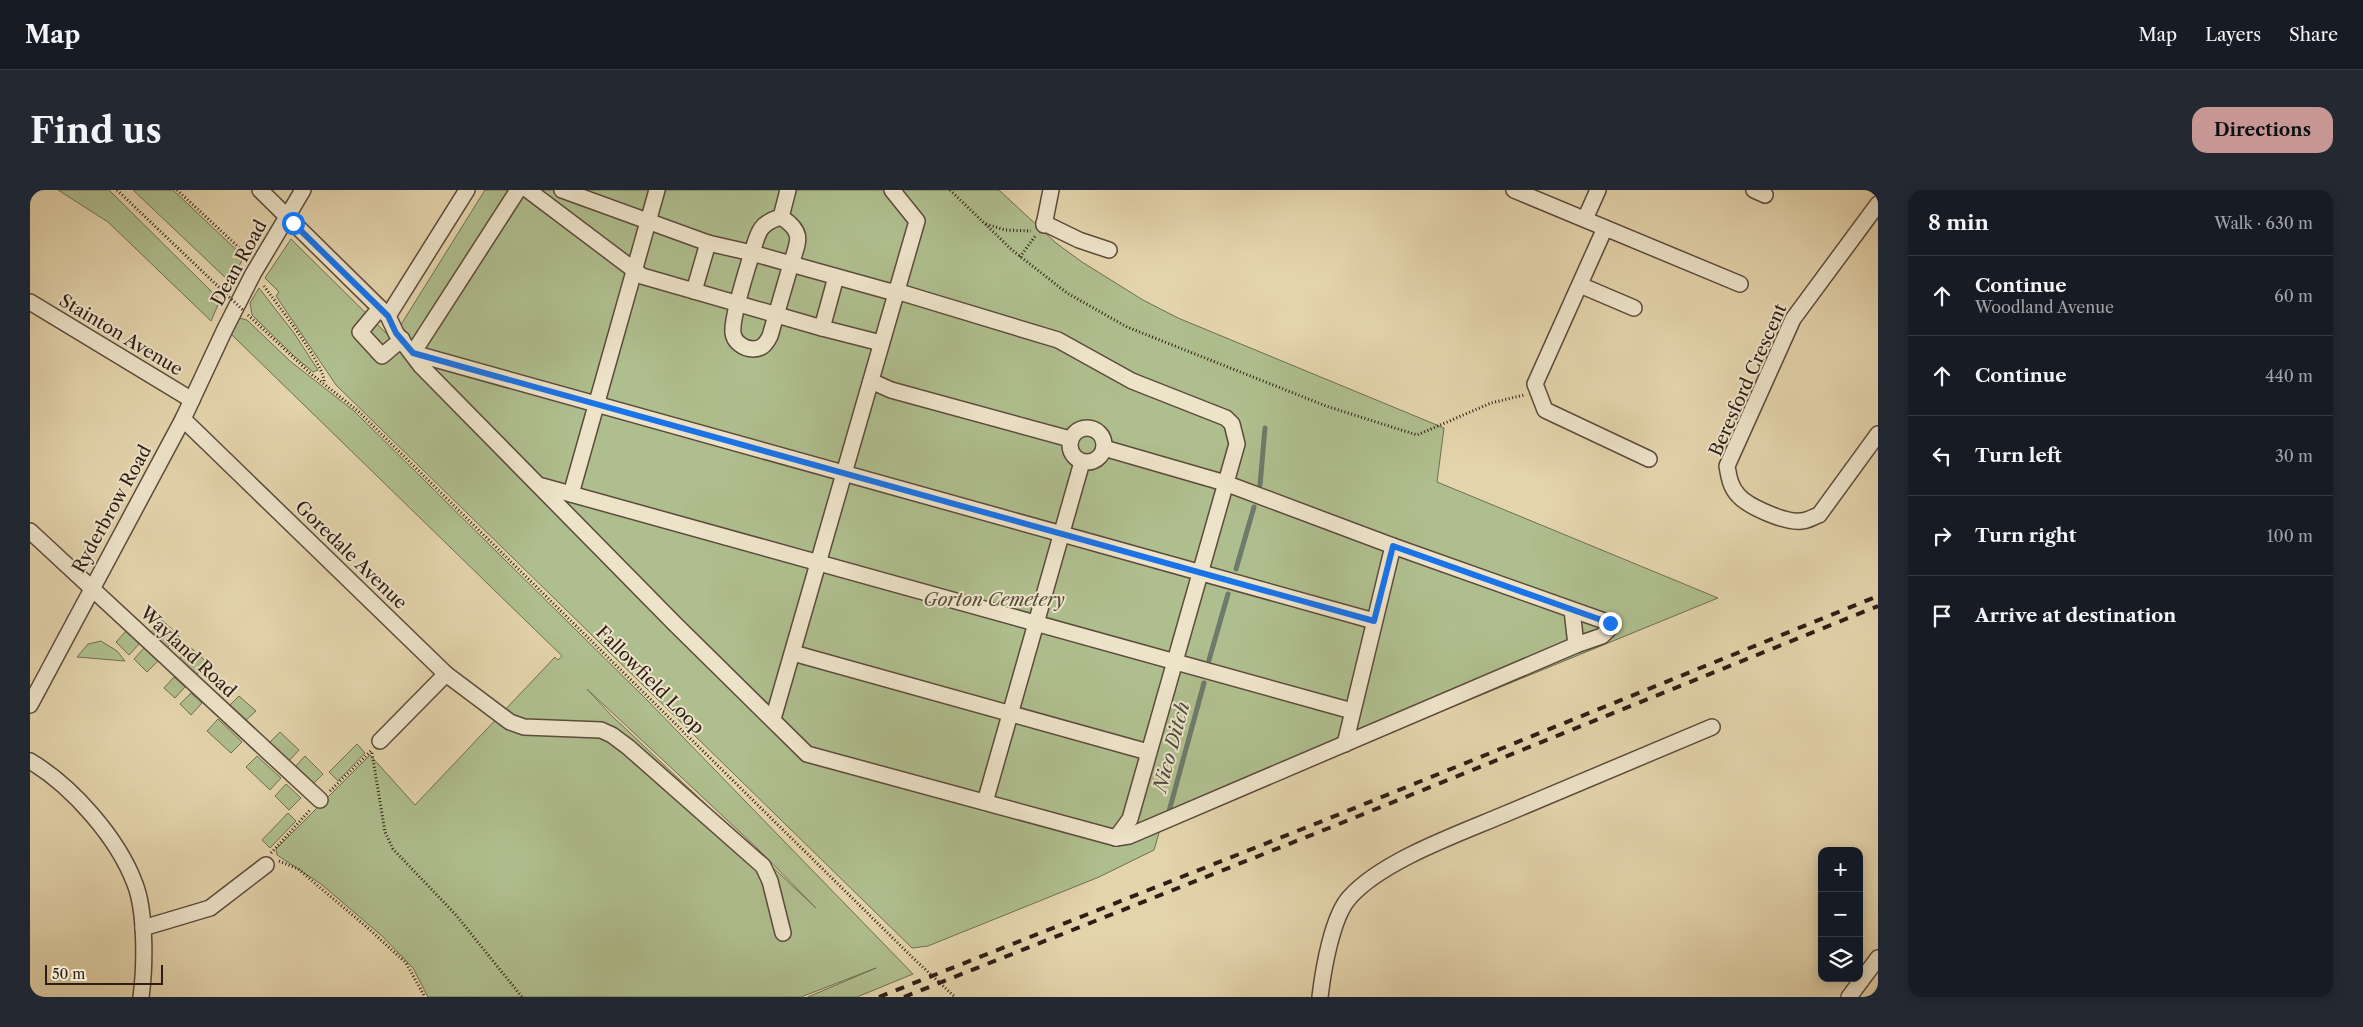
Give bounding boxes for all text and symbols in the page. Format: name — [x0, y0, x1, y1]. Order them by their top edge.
text: Map — [25, 20, 80, 49]
text: Map — [2139, 24, 2177, 46]
text: Layers — [2205, 24, 2261, 46]
text: Share — [2289, 24, 2338, 46]
button: Directions — [2192, 107, 2333, 153]
text: Find us — [30, 109, 162, 152]
text: 8 min — [1928, 210, 1989, 235]
route start — [282, 212, 305, 235]
text: Walk · 630 m — [2214, 213, 2313, 233]
street label: Dean Road — [206, 216, 272, 310]
text: Continue — [1975, 274, 2067, 297]
icon: ahead — [1928, 282, 1956, 310]
text: 60 m — [2274, 286, 2313, 306]
street label: Stainton Avenue — [55, 289, 187, 381]
text: Woodland Avenue — [1975, 297, 2114, 317]
street label: Beresford Crescent — [1704, 300, 1792, 460]
icon: ahead — [1928, 362, 1956, 390]
text: Continue — [1975, 364, 2067, 387]
text: 440 m — [2265, 366, 2313, 386]
street label: Ryderbrow Road — [68, 441, 156, 577]
icon: left — [1928, 442, 1956, 470]
text: Turn left — [1975, 444, 2062, 467]
text: 30 m — [2275, 446, 2313, 466]
street label: Goredale Avenue — [291, 496, 411, 614]
icon: right — [1928, 522, 1956, 550]
text: Turn right — [1975, 524, 2076, 547]
text: 100 m — [2267, 526, 2313, 546]
park label: Gorton Cemetery — [923, 589, 1065, 611]
street label: Wayland Road — [135, 601, 241, 702]
icon: arrive — [1928, 602, 1956, 630]
text: Arrive at destination — [1975, 604, 2176, 627]
route end — [1599, 612, 1622, 635]
street label: Fallowfield Loop — [591, 621, 709, 739]
water label: Nico Ditch — [1148, 699, 1195, 797]
map controls — [1818, 847, 1863, 982]
button: + — [1818, 847, 1863, 892]
button: − — [1818, 892, 1863, 937]
button: layers — [1818, 937, 1863, 982]
scale bar — [45, 962, 162, 985]
text: 50 m — [52, 965, 85, 983]

